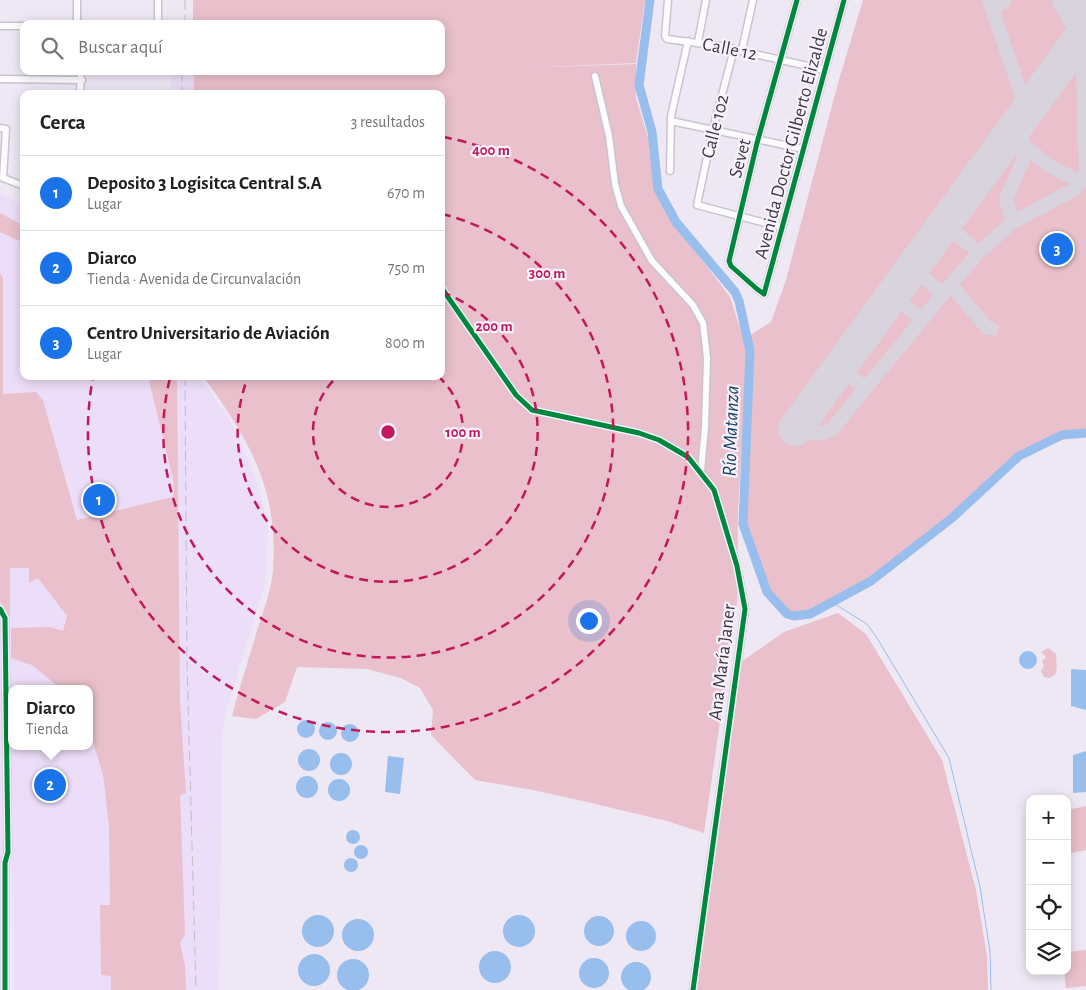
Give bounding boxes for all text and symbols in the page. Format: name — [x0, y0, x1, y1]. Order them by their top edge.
search box — [20, 20, 445, 75]
street label: Avenida Doctor Gilberto Elizalde — [751, 26, 831, 261]
icon: search — [38, 34, 66, 62]
street label: Calle 12 — [701, 35, 759, 64]
text: Buscar aquí — [78, 38, 163, 57]
street label: Calle 102 — [698, 92, 733, 160]
text: Cerca — [40, 112, 86, 133]
text: 3 resultados — [351, 114, 425, 130]
street label: Sevet — [726, 137, 755, 180]
text: 400 m — [472, 143, 510, 158]
text: Deposito 3 Logisitca Central S.A — [87, 174, 322, 193]
text: 1 — [53, 185, 59, 201]
text: 670 m — [387, 185, 425, 201]
text: Lugar — [87, 196, 122, 212]
pin: 3 — [1041, 230, 1073, 268]
text: Diarco — [87, 249, 137, 268]
text: 2 — [52, 260, 60, 276]
text: 750 m — [388, 260, 425, 276]
text: 300 m — [529, 266, 565, 281]
text: Tienda · Avenida de Circunvalación — [87, 271, 301, 287]
text: 200 m — [475, 319, 513, 334]
text: Centro Universitario de Aviación — [87, 324, 330, 343]
text: 3 — [53, 335, 59, 351]
text: 800 m — [385, 335, 425, 351]
text: Lugar — [87, 346, 122, 362]
water label: Río Matanza — [719, 385, 743, 477]
centre of rings — [379, 423, 397, 441]
text: 100 m — [445, 425, 481, 440]
pin: 1 — [83, 481, 115, 519]
street label: Ana María Janer — [706, 603, 739, 722]
your location — [576, 608, 602, 634]
popup — [8, 685, 93, 750]
text: Diarco — [26, 699, 75, 718]
text: Tienda — [26, 721, 69, 737]
pin: 2 — [34, 766, 66, 804]
map controls — [1026, 795, 1071, 975]
button: + — [1026, 795, 1071, 840]
button: − — [1026, 840, 1071, 885]
button: locate — [1026, 885, 1071, 930]
button: layers — [1026, 930, 1071, 975]

